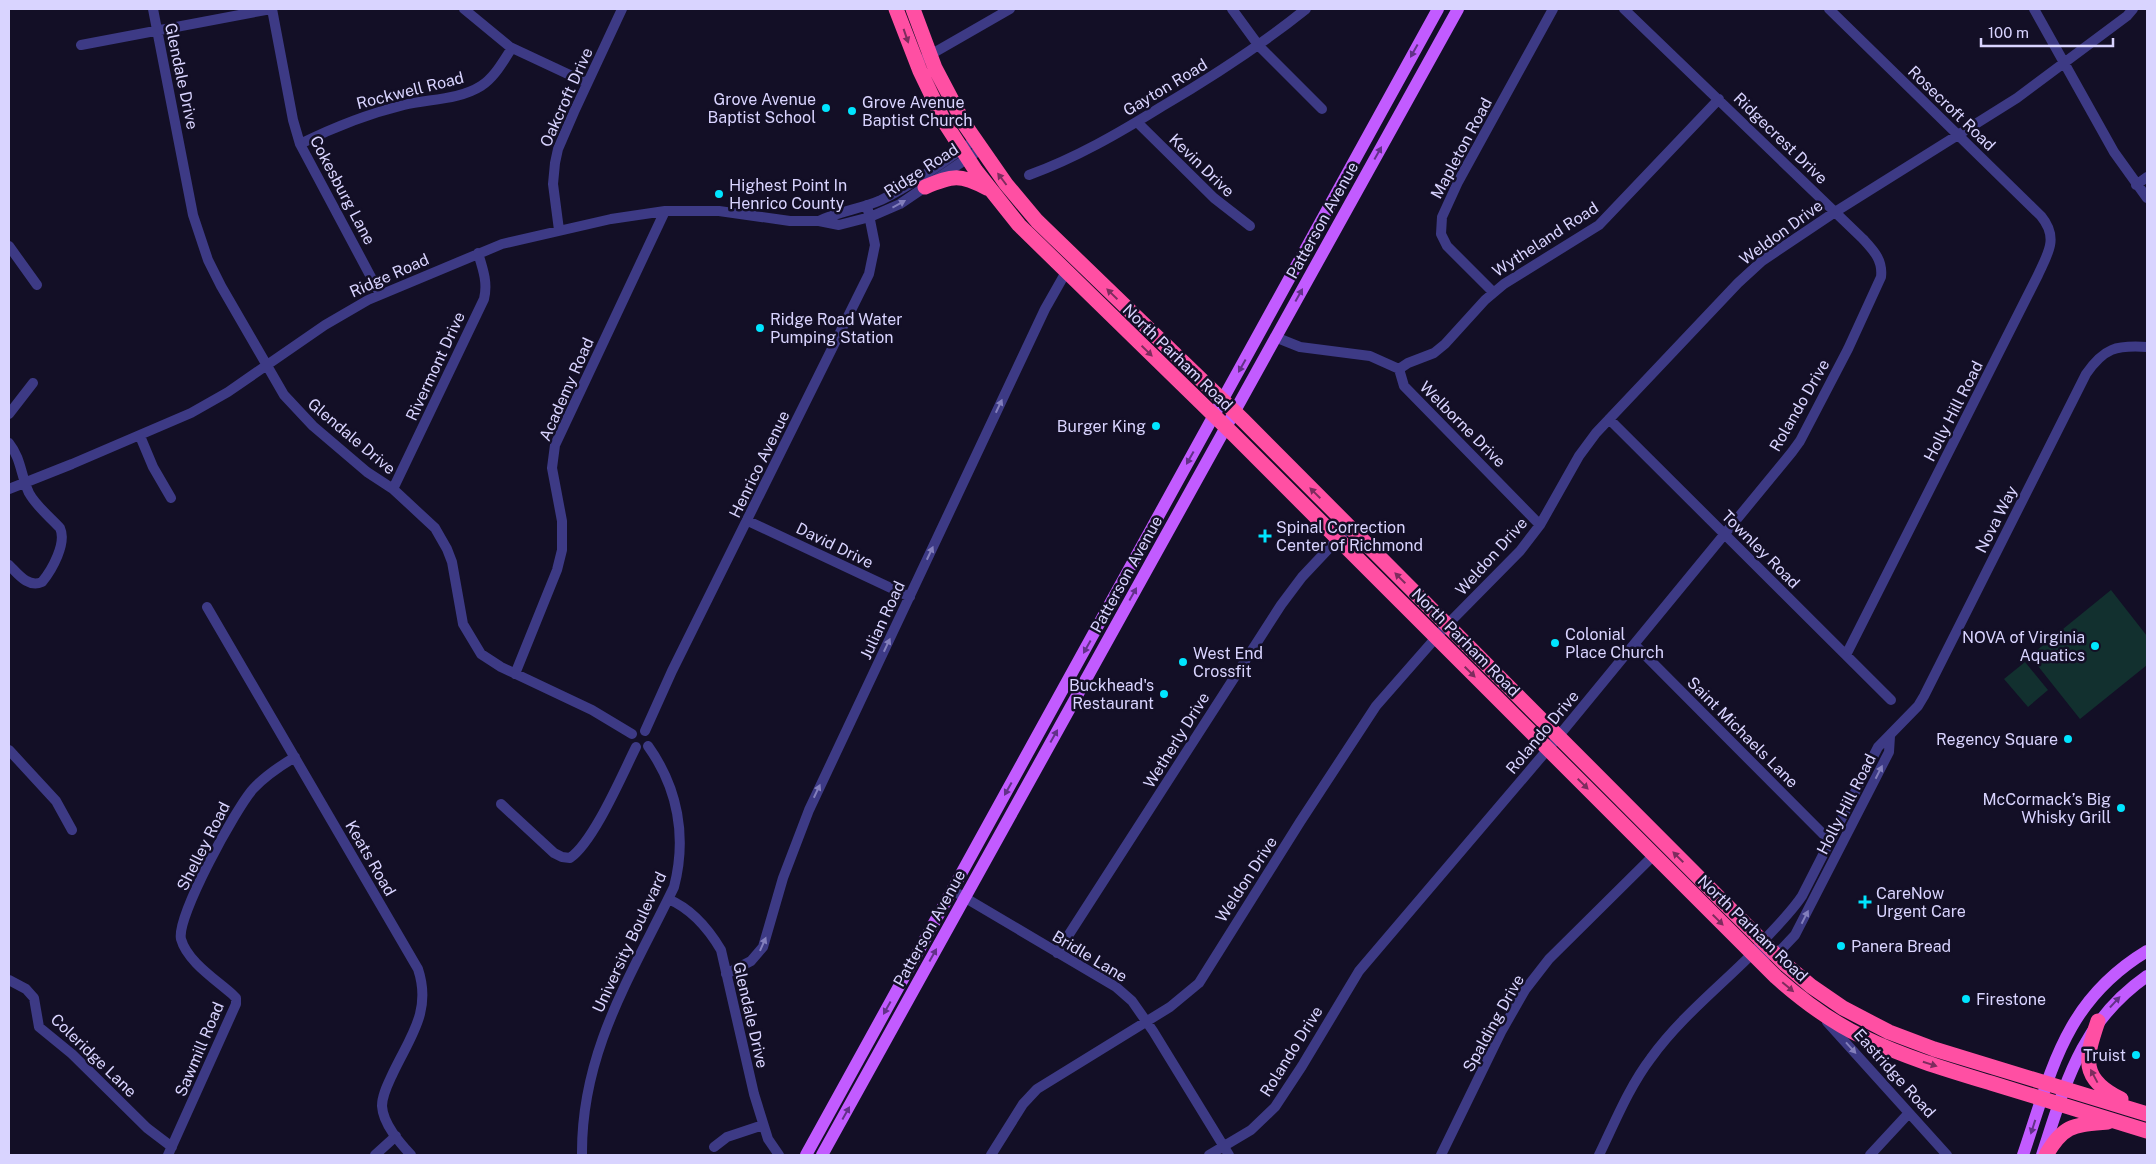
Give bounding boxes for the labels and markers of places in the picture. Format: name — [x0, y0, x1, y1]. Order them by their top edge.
place label: Grove Avenue Baptist School — [708, 90, 816, 127]
place label: Grove Avenue Baptist Church — [862, 93, 973, 130]
marker: Grove Avenue Baptist School — [820, 102, 832, 114]
marker: Grove Avenue Baptist Church — [846, 105, 858, 117]
place label: Highest Point In Henrico County — [729, 176, 847, 213]
marker: Highest Point In Henrico County — [713, 188, 725, 200]
place label: Ridge Road Water Pumping Station — [770, 310, 903, 347]
marker: Ridge Road Water Pumping Station — [754, 322, 766, 334]
place label: Burger King — [1057, 417, 1146, 436]
marker: Burger King — [1150, 420, 1162, 432]
place label: Spinal Correction Center of Richmond — [1276, 518, 1423, 555]
marker: Spinal Correction Center of Richmond — [1258, 529, 1272, 543]
place label: Colonial Place Church — [1565, 625, 1664, 662]
place label: NOVA of Virginia Aquatics — [1962, 628, 2085, 665]
marker: Colonial Place Church — [1549, 637, 1561, 649]
marker: NOVA of Virginia Aquatics — [2089, 640, 2101, 652]
place label: West End Crossfit — [1193, 644, 1263, 681]
marker: West End Crossfit — [1177, 656, 1189, 668]
place label: Buckhead's Restaurant — [1069, 676, 1154, 713]
marker: Buckhead's Restaurant — [1158, 688, 1170, 700]
place label: Regency Square — [1936, 730, 2058, 749]
marker: Regency Square — [2062, 733, 2074, 745]
place label: McCormack’s Big Whisky Grill — [1982, 790, 2111, 827]
marker: McCormack’s Big Whisky Grill — [2115, 802, 2127, 814]
place label: CareNow Urgent Care — [1876, 884, 1966, 921]
marker: CareNow Urgent Care — [1858, 895, 1872, 909]
place label: Panera Bread — [1851, 937, 1951, 956]
marker: Panera Bread — [1835, 940, 1847, 952]
place label: Firestone — [1976, 990, 2046, 1009]
marker: Firestone — [1960, 993, 1972, 1005]
place label: Truist — [2083, 1046, 2126, 1065]
marker: Truist — [2130, 1049, 2142, 1061]

